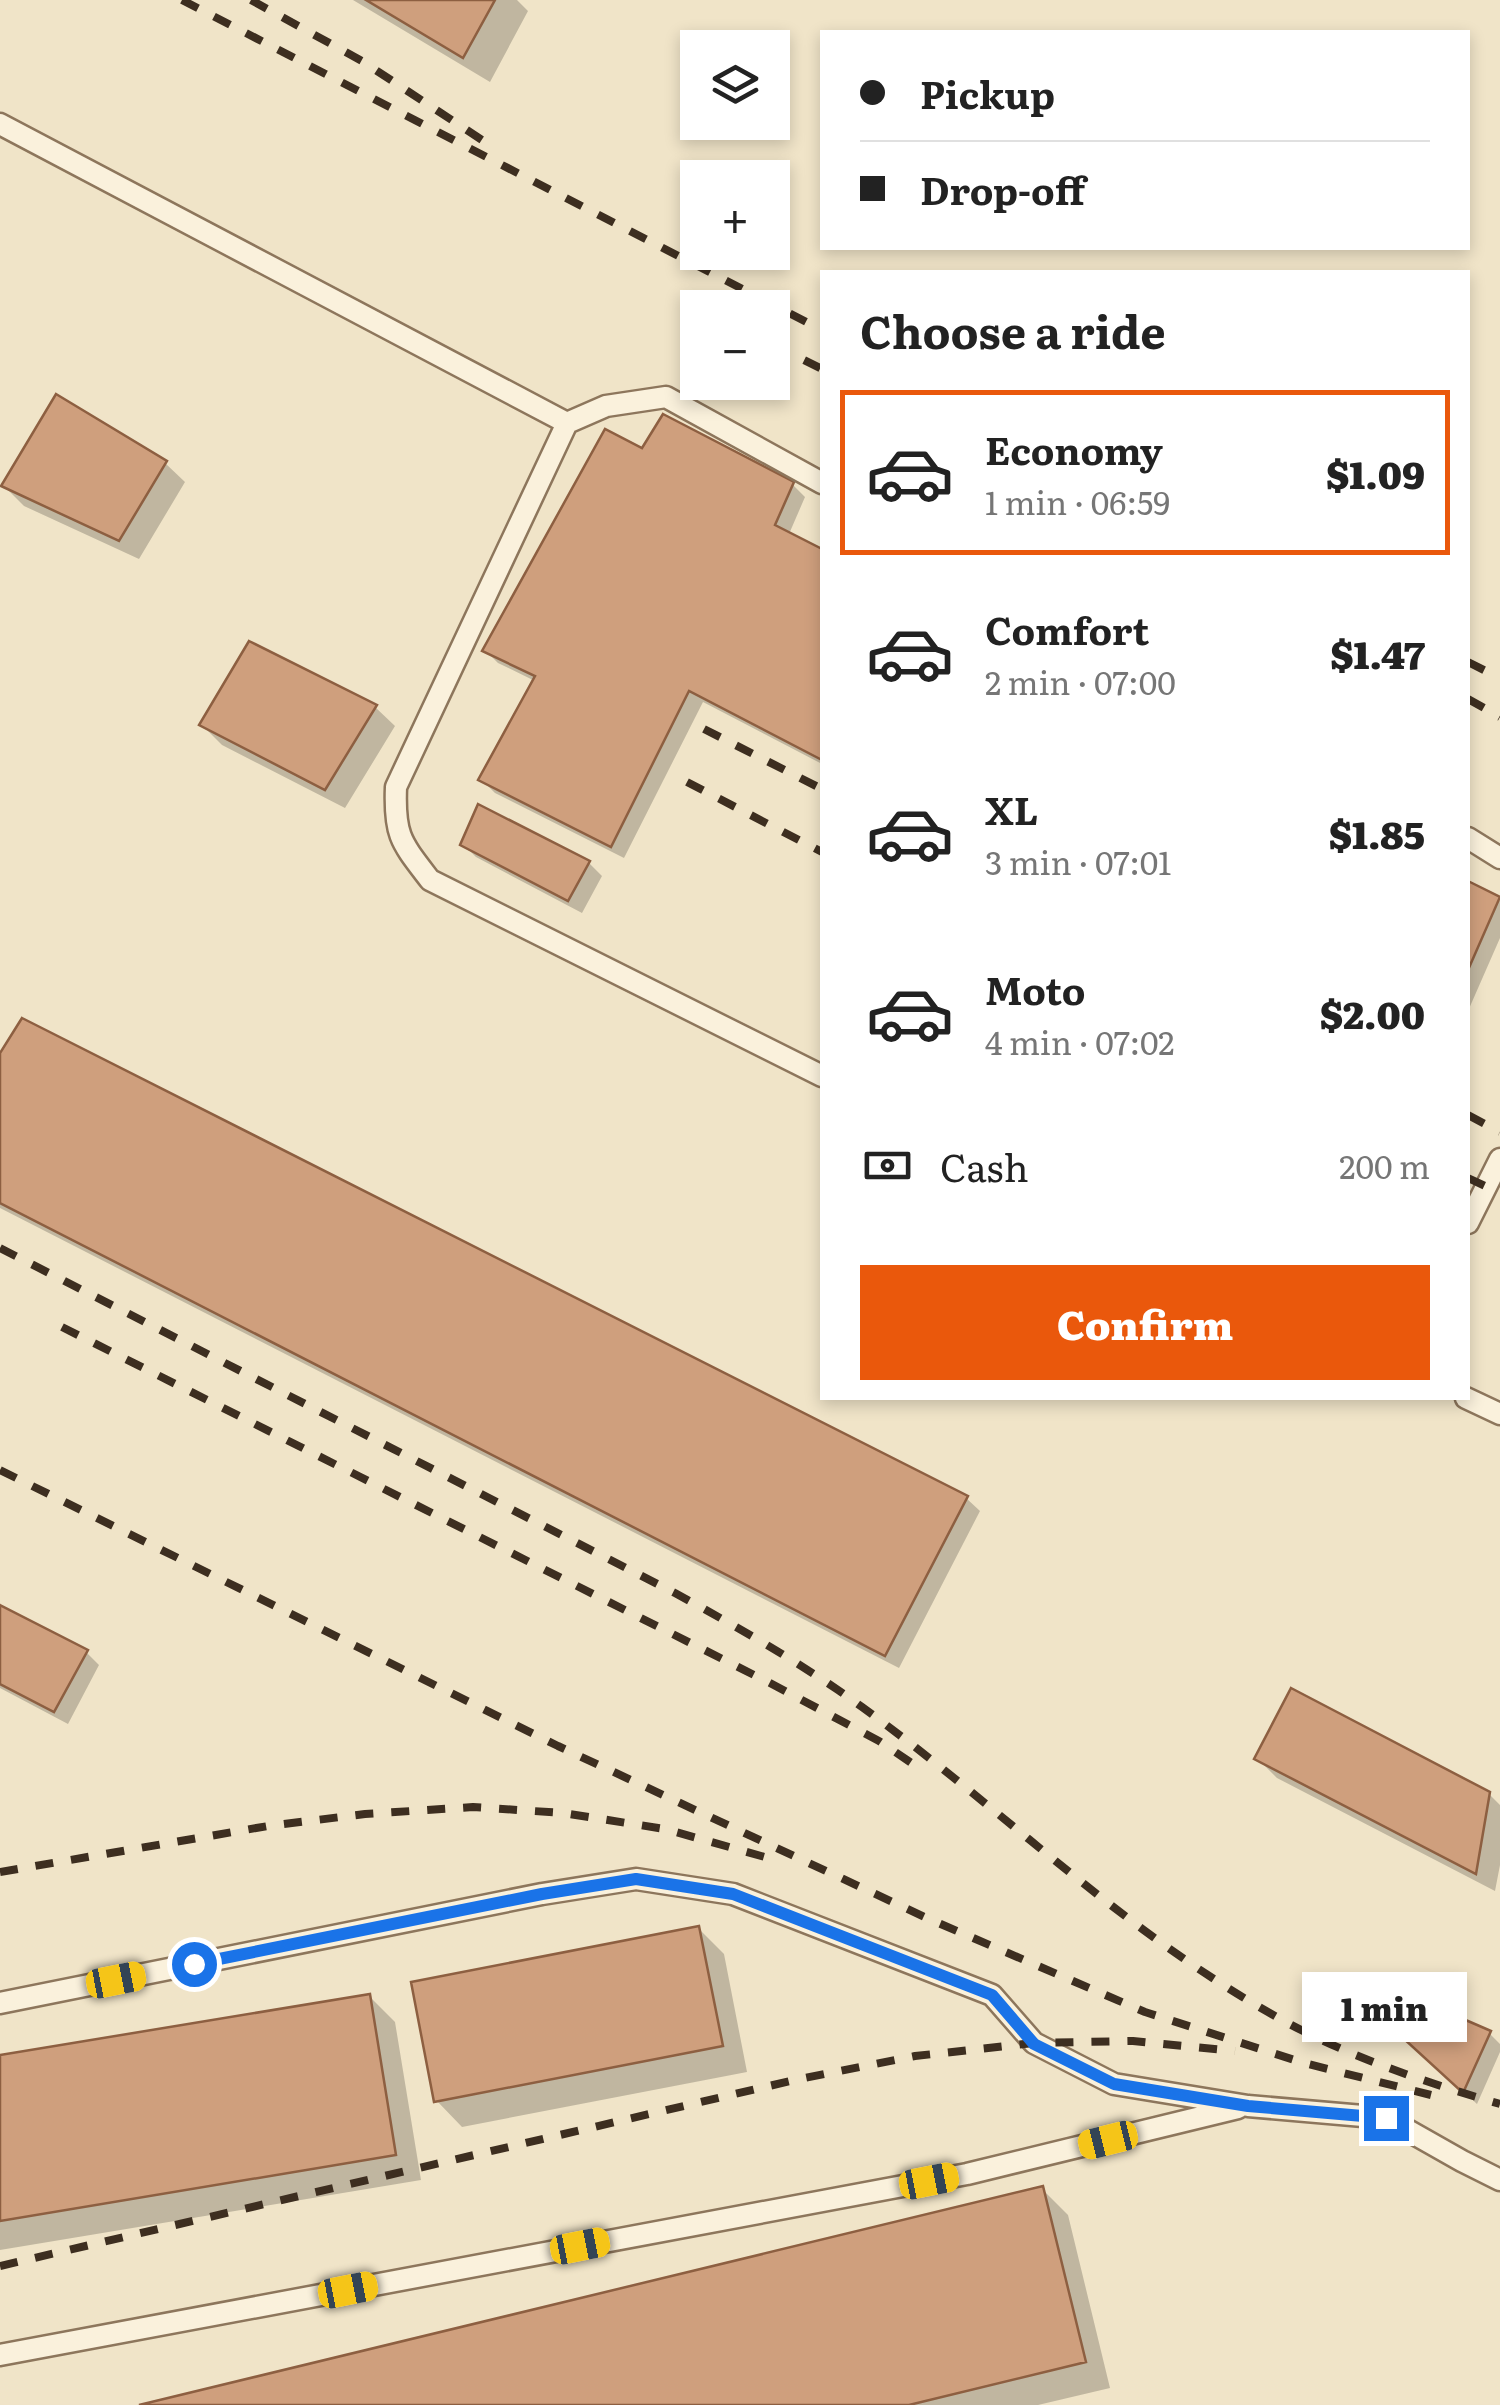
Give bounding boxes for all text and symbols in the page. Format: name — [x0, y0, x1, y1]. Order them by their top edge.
map controls — [680, 30, 790, 400]
button: layers — [680, 30, 790, 140]
text: Pickup — [920, 64, 1055, 121]
button: + — [680, 160, 790, 270]
text: Drop-off — [920, 160, 1085, 217]
button: − — [680, 290, 790, 400]
text: Choose a ride — [860, 296, 1166, 363]
text: Economy — [985, 420, 1163, 477]
icon: car — [865, 428, 955, 518]
text: $1.09 — [1326, 444, 1425, 501]
text: 1 min · 06:59 — [985, 477, 1170, 525]
text: Comfort — [985, 600, 1149, 657]
icon: car — [865, 608, 955, 698]
text: $1.47 — [1330, 624, 1425, 681]
text: 2 min · 07:00 — [985, 657, 1176, 705]
text: XL — [985, 780, 1038, 837]
icon: car — [865, 788, 955, 878]
text: $1.85 — [1329, 804, 1425, 861]
text: 3 min · 07:01 — [985, 837, 1171, 885]
text: Moto — [985, 960, 1085, 1017]
icon: car — [865, 968, 955, 1058]
text: $2.00 — [1320, 984, 1425, 1041]
text: 4 min · 07:02 — [985, 1017, 1175, 1065]
text: Cash — [940, 1137, 1029, 1194]
icon: cash — [860, 1138, 915, 1193]
text: 200 m — [1339, 1141, 1430, 1189]
button: Confirm — [860, 1265, 1430, 1380]
route start — [172, 1942, 217, 1987]
car — [84, 1960, 148, 2000]
callout: 1 min — [1304, 1973, 1468, 2043]
text: 1 min — [1341, 1983, 1428, 2031]
route end — [1364, 2096, 1409, 2141]
car — [1075, 2118, 1141, 2162]
car — [897, 2161, 961, 2201]
car — [548, 2226, 612, 2266]
car — [316, 2270, 380, 2310]

